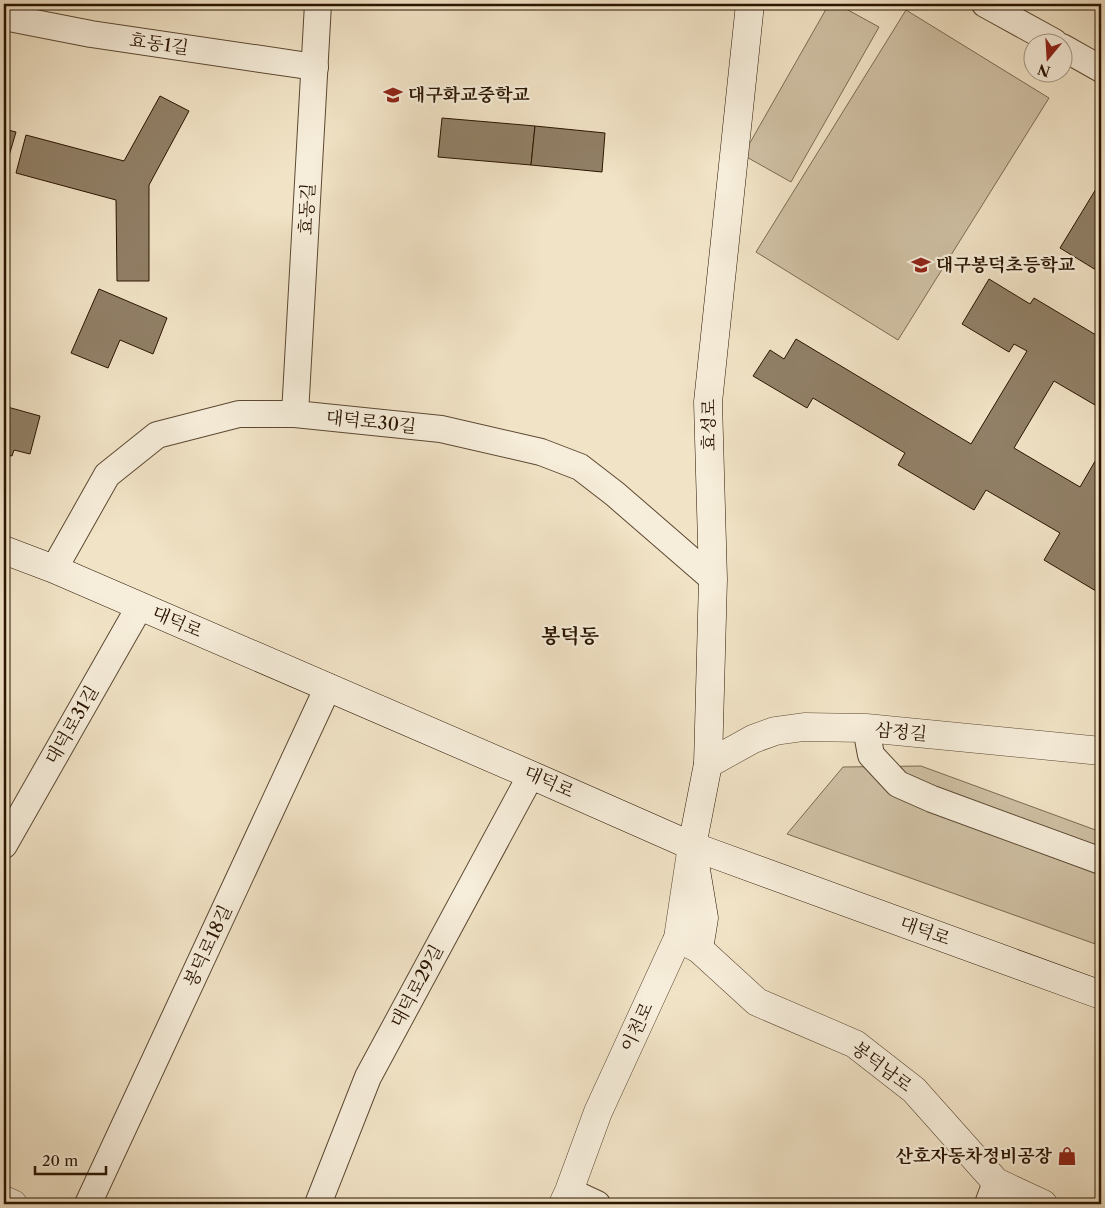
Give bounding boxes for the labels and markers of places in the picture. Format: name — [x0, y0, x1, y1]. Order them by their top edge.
school or university icon: 대구화교중학교 — [382, 84, 404, 106]
place label: 대구화교중학교 — [408, 84, 530, 106]
school or university icon: 대구봉덕초등학교 — [910, 254, 932, 276]
place label: 대구봉덕초등학교 — [936, 254, 1076, 276]
place label: 산호자동차정비공장 — [896, 1145, 1053, 1167]
shop icon: 산호자동차정비공장 — [1056, 1145, 1078, 1167]

